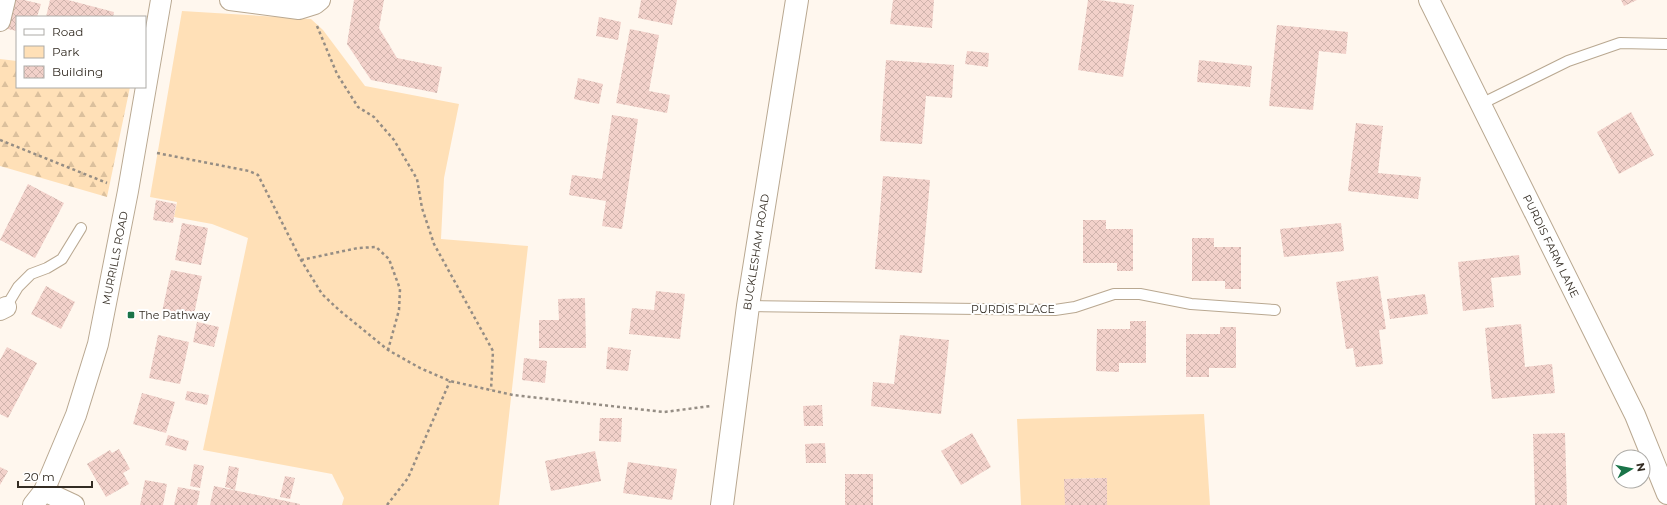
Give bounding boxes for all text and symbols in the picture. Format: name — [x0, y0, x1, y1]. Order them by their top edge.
legend — [16, 16, 146, 88]
text: Road — [52, 24, 83, 39]
text: Park — [52, 44, 80, 59]
text: Building — [52, 64, 103, 79]
street label: PURDIS FARM LANE — [1520, 192, 1582, 300]
street label: BUCKLESHAM ROAD — [740, 193, 772, 311]
street label: MURRILLS ROAD — [99, 210, 131, 306]
street label: PURDIS PLACE — [971, 302, 1055, 316]
place label: The Pathway — [139, 308, 210, 322]
marker: The Pathway — [126, 310, 136, 320]
north arrow — [1611, 449, 1651, 489]
text: N — [1633, 462, 1649, 473]
scale bar — [18, 463, 92, 489]
text: 20 m — [24, 469, 55, 484]

